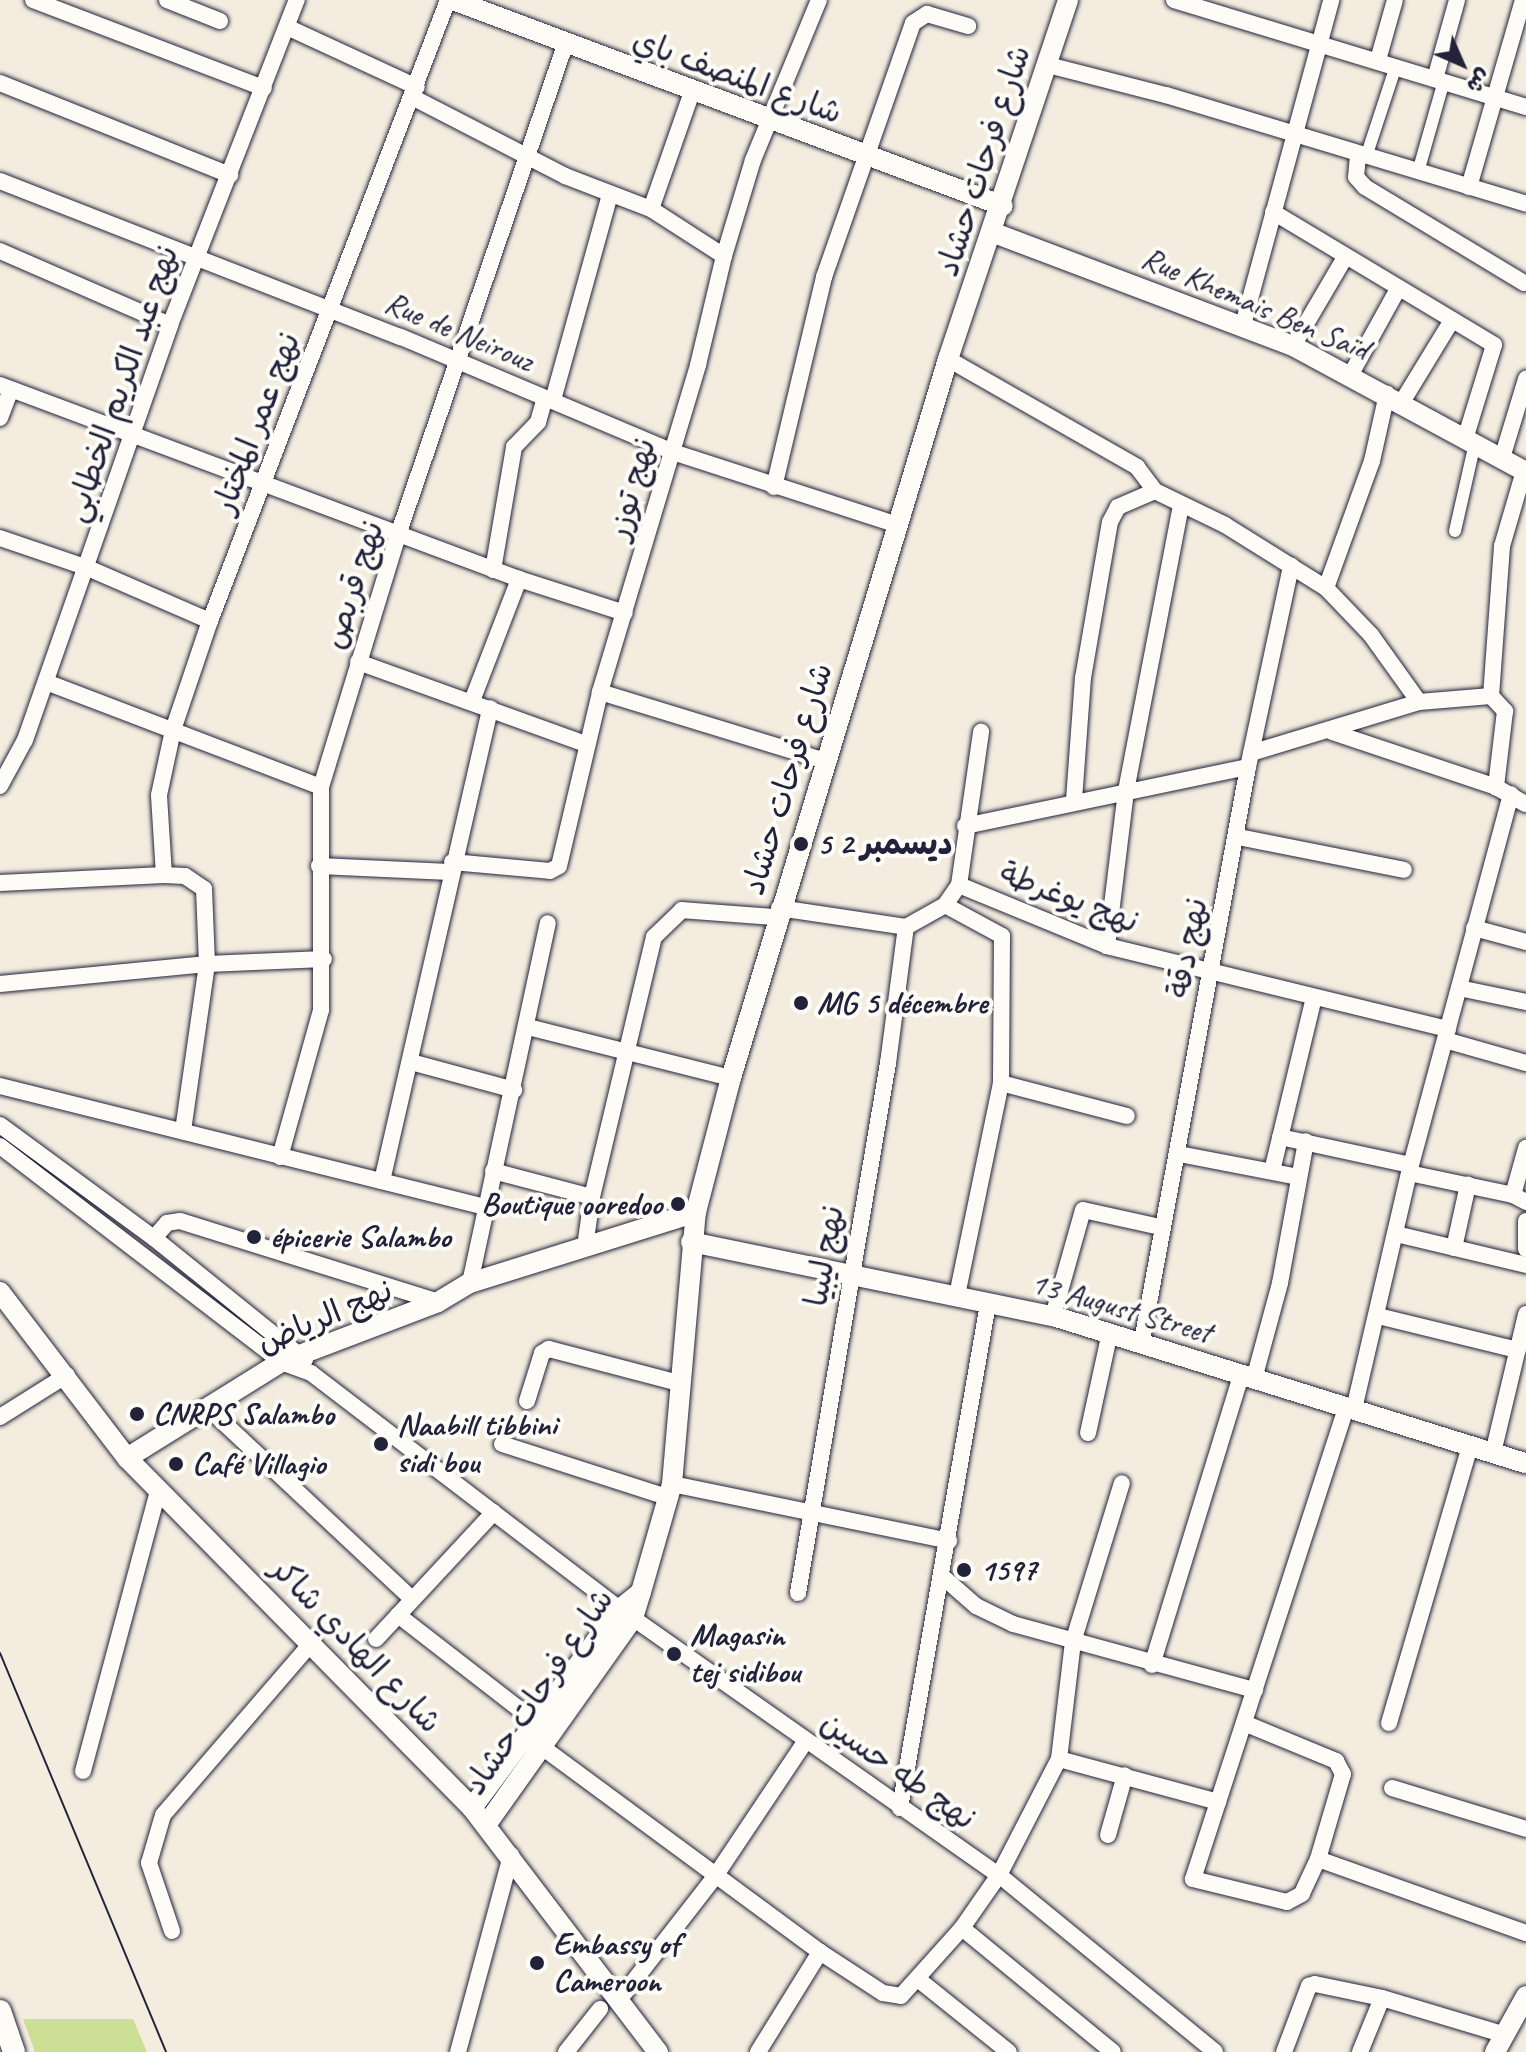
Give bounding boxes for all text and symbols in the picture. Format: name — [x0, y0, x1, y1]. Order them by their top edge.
street label: شارع المنصف باي — [627, 21, 847, 133]
north arrow — [1422, 24, 1502, 104]
street label: شارع فرحات حشاد — [929, 41, 1039, 281]
text: ش — [1461, 63, 1497, 99]
street label: Rue Khemais Ben Saïd — [1136, 239, 1374, 369]
street label: نهج عبد الكريم الخطابي — [57, 241, 187, 527]
street label: Rue de Neirouz — [379, 284, 539, 380]
street label: نهج عمر المختار — [205, 327, 309, 519]
street label: نهج توزر — [599, 434, 665, 544]
street label: نهج قربص — [315, 516, 393, 654]
street label: شارع فرحات حشاد — [734, 658, 842, 900]
place label: 5 ديسمبر 2 — [817, 825, 953, 863]
marker: 5 ديسمبر 2 — [792, 835, 810, 853]
street label: نهج يوغرطة — [994, 854, 1144, 942]
street label: نهج دقة — [1160, 895, 1216, 1001]
place label: MG 5 décembre — [817, 984, 988, 1022]
marker: MG 5 décembre — [792, 994, 810, 1012]
place label: Boutique ooredoo — [481, 1185, 662, 1223]
marker: Boutique ooredoo — [669, 1195, 687, 1213]
street label: نهج ليبيا — [797, 1203, 853, 1309]
place label: épicerie Salambo — [270, 1218, 451, 1256]
marker: épicerie Salambo — [245, 1228, 263, 1246]
street label: 13 August Street — [1026, 1264, 1216, 1352]
street label: نهج الرياض — [251, 1271, 399, 1363]
place label: CNRPS Salambo — [153, 1395, 334, 1433]
marker: CNRPS Salambo — [128, 1405, 146, 1423]
place label: Naabill tibbini sidi bou — [397, 1407, 556, 1482]
marker: Naabill tibbini sidi bou — [372, 1435, 390, 1453]
place label: Café Villagio — [192, 1445, 325, 1483]
marker: Café Villagio — [167, 1455, 185, 1473]
street label: شارع الهادي شاكر — [263, 1551, 449, 1741]
place label: 1597 — [980, 1551, 1037, 1589]
marker: 1597 — [955, 1561, 973, 1579]
street label: شارع فرحات حشاد — [456, 1582, 622, 1802]
place label: Magasin tej sidibou — [690, 1617, 800, 1692]
marker: Magasin tej sidibou — [665, 1645, 683, 1663]
street label: نهج طه حسين — [813, 1704, 983, 1838]
place label: Embassy of Cameroon — [553, 1926, 679, 2001]
marker: Embassy of Cameroon — [528, 1954, 546, 1972]

